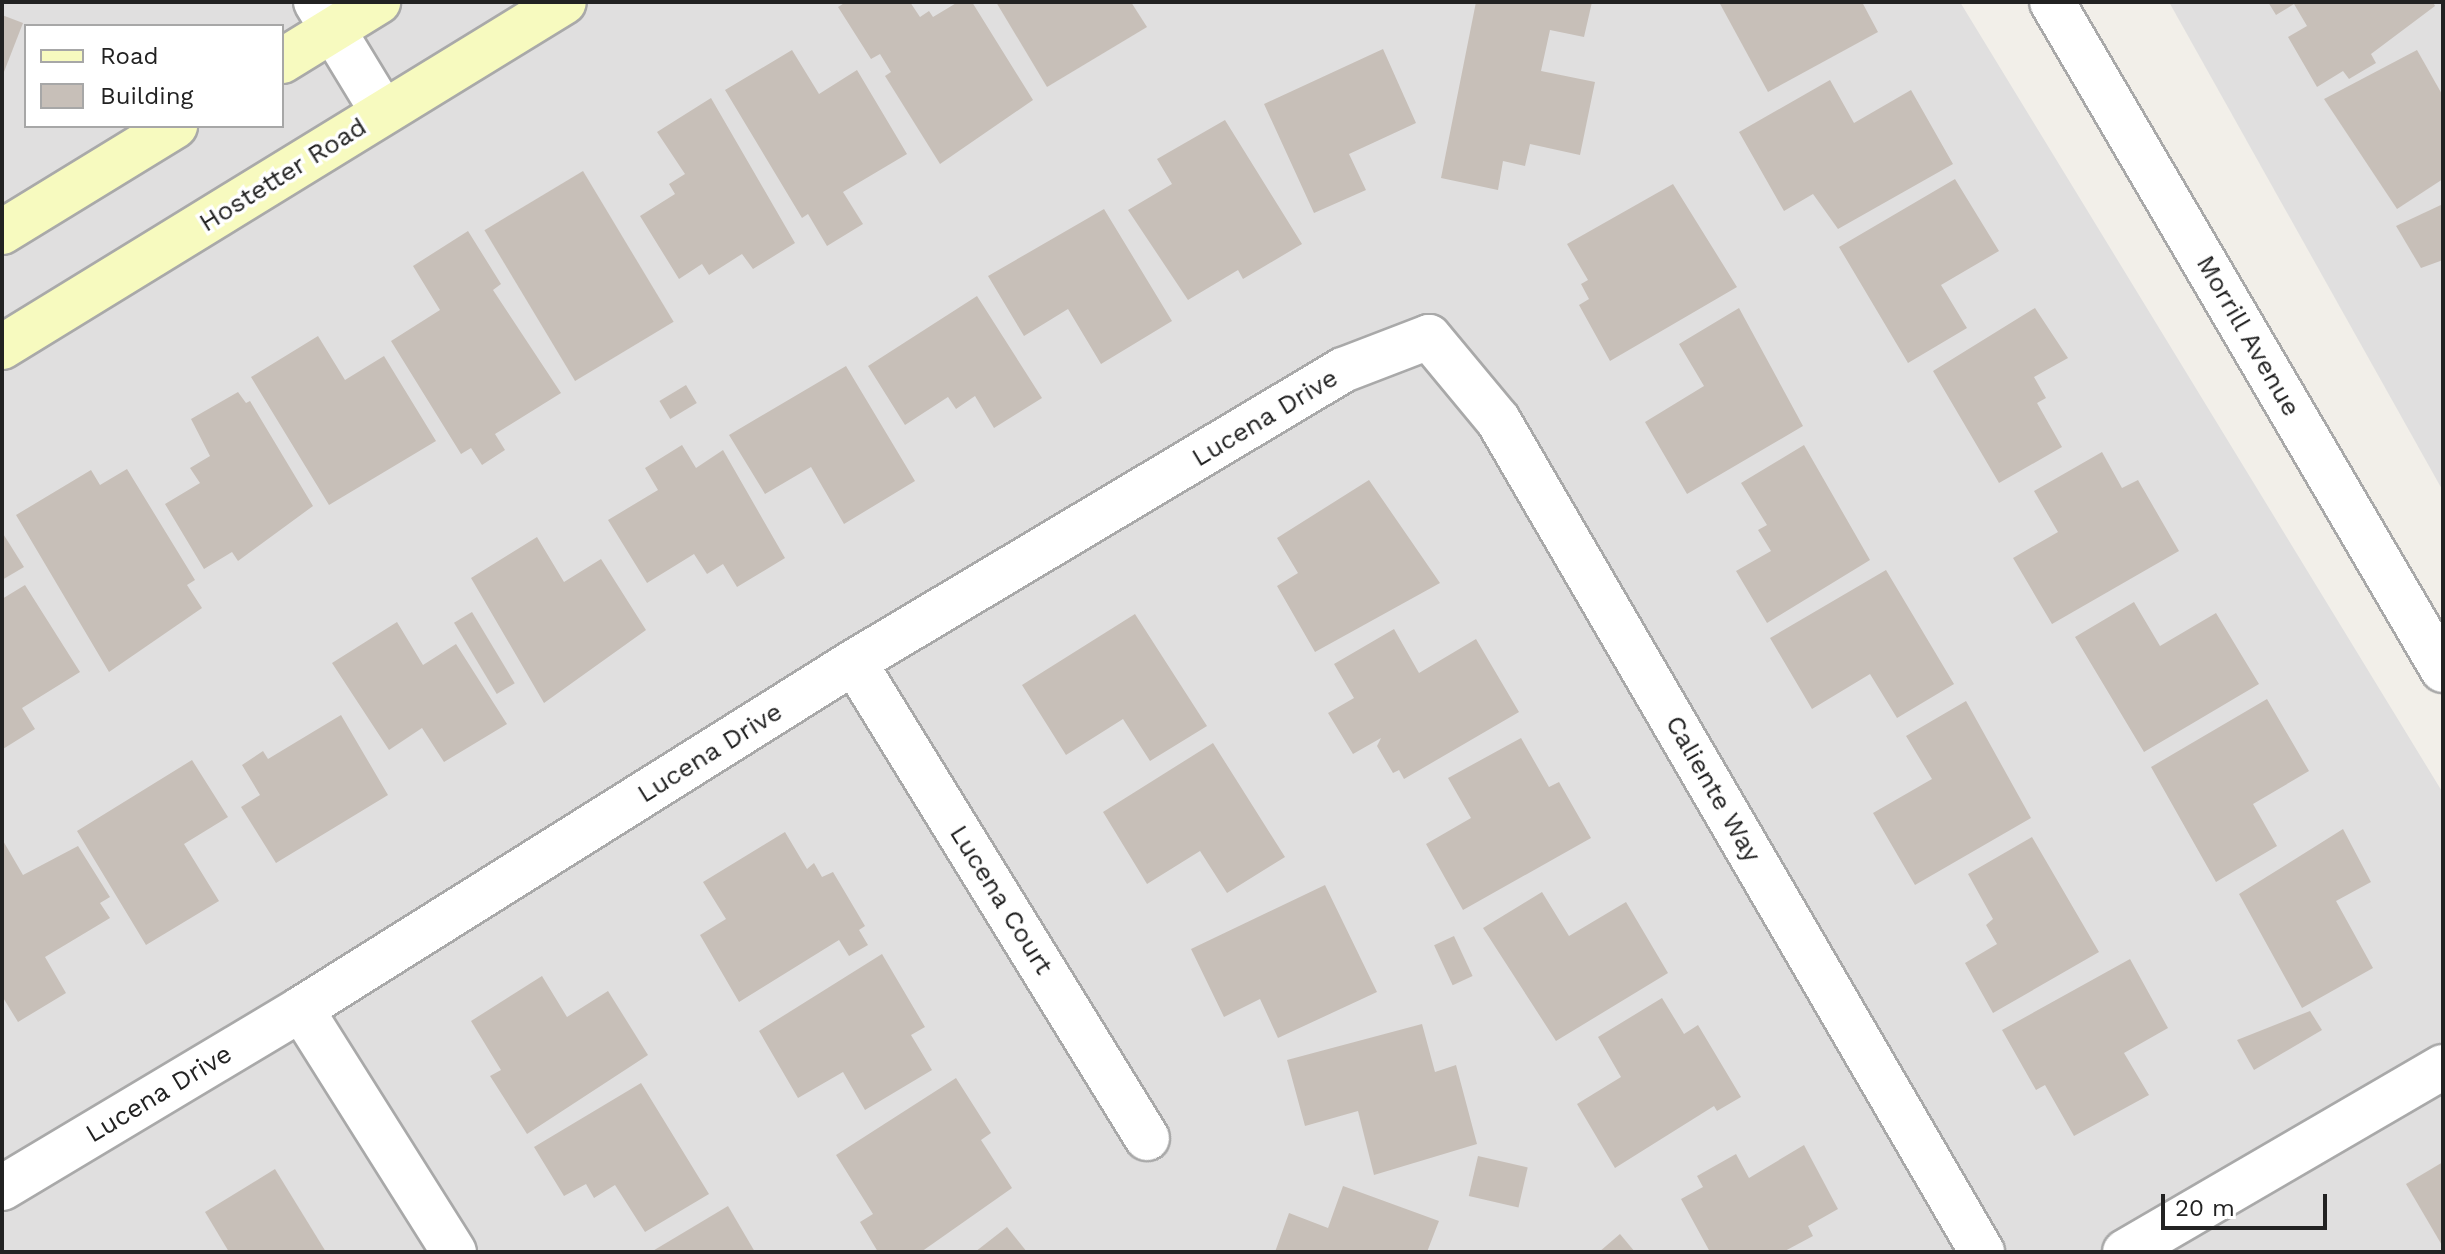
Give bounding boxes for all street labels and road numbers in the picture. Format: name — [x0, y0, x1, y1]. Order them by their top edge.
street label: Hostetter Road — [193, 111, 373, 239]
street label: Morrill Avenue — [2189, 249, 2307, 423]
street label: Lucena Drive — [1186, 362, 1344, 474]
street label: Lucena Drive — [632, 696, 788, 810]
street label: Caliente Way — [1658, 710, 1768, 868]
street label: Lucena Court — [943, 819, 1059, 981]
street label: Lucena Drive — [80, 1038, 238, 1150]

